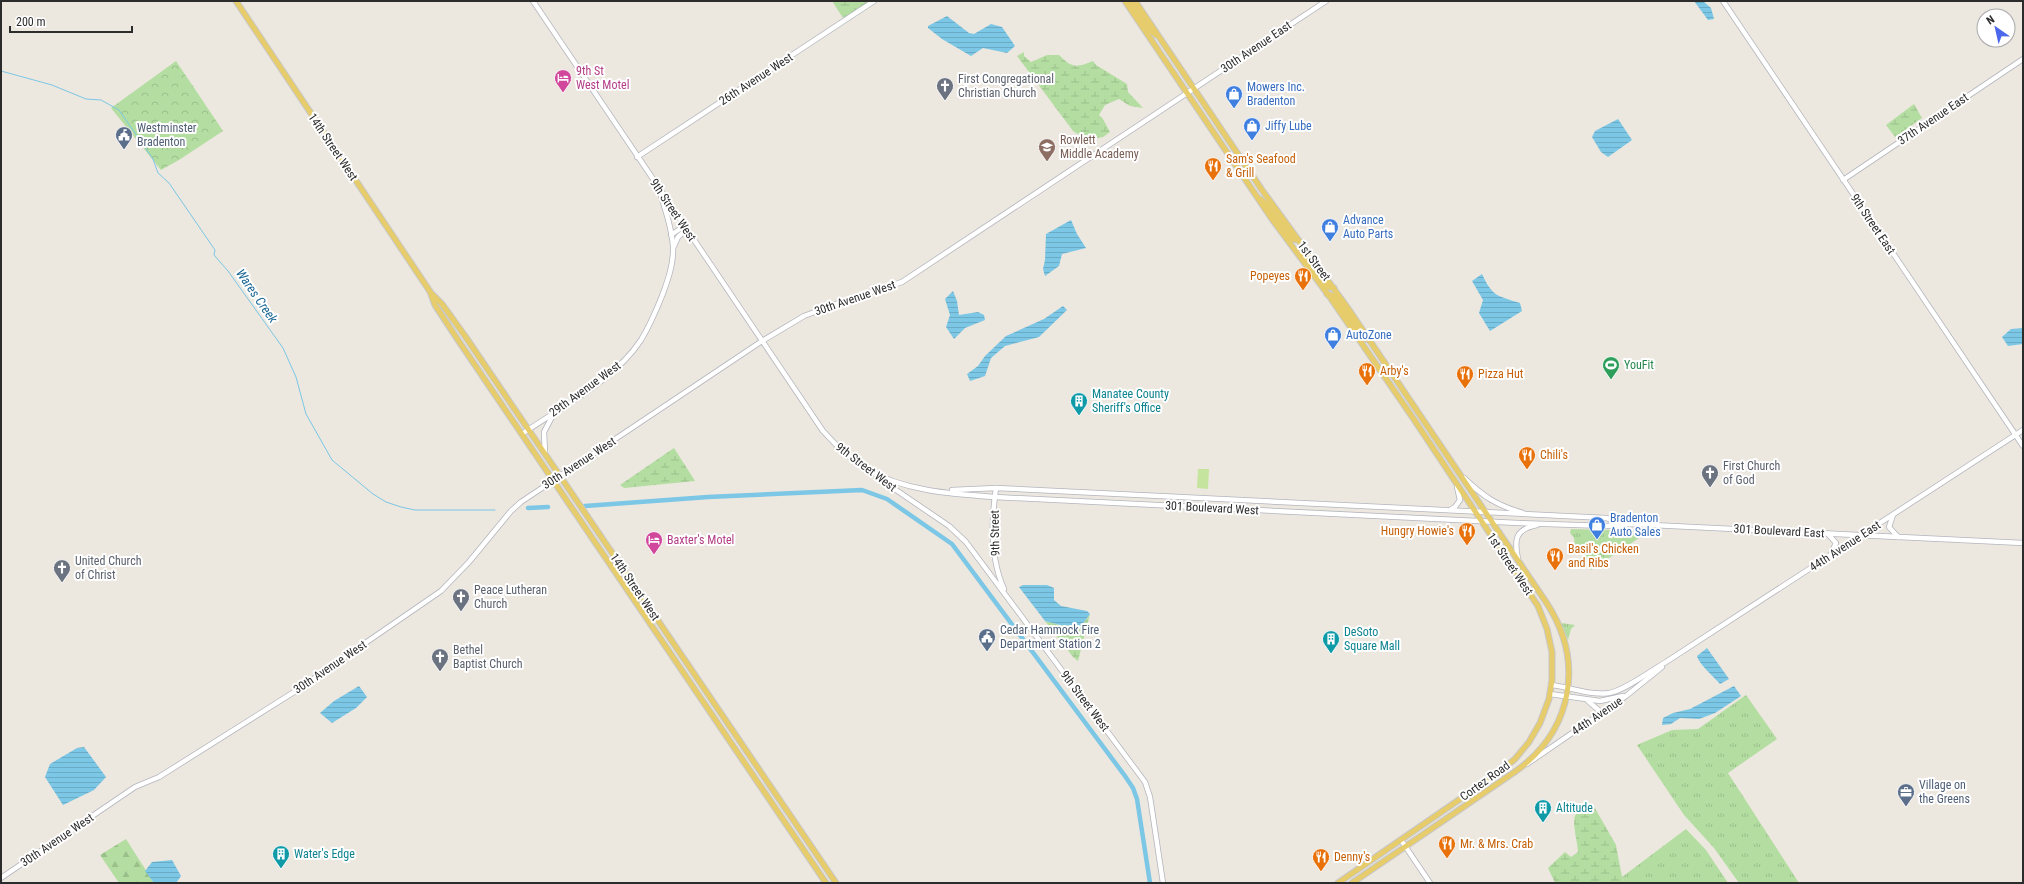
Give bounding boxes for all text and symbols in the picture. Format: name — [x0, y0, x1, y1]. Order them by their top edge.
scale bar — [10, 8, 132, 34]
north arrow — [1976, 8, 2016, 48]
text: N — [1984, 13, 1997, 27]
text: 200 m — [16, 15, 46, 29]
street label: 30th Avenue East — [1218, 18, 1294, 76]
street label: 26th Avenue West — [717, 50, 796, 108]
place label: 9th St West Motel — [576, 64, 629, 92]
hotel icon: 9th St West Motel — [553, 68, 573, 93]
place label: First Congregational Christian Church — [958, 72, 1054, 100]
church icon: First Congregational Christian Church — [935, 76, 955, 101]
place label: Mowers Inc. Bradenton — [1247, 80, 1305, 108]
shop icon: Mowers Inc. Bradenton — [1224, 84, 1244, 109]
street label: 37th Avenue East — [1895, 90, 1971, 148]
street label: 14th Street West — [305, 111, 361, 184]
shop icon: Jiffy Lube — [1242, 116, 1262, 141]
place label: Jiffy Lube — [1265, 119, 1312, 133]
place label: Westminster Bradenton — [137, 121, 197, 149]
public building icon: Westminster Bradenton — [114, 125, 134, 150]
place label: Rowlett Middle Academy — [1060, 133, 1139, 161]
school or university icon: Rowlett Middle Academy — [1037, 137, 1057, 162]
place label: Sam's Seafood & Grill — [1226, 152, 1296, 180]
restaurant icon: Sam's Seafood & Grill — [1203, 156, 1223, 181]
street label: 9th Street West — [647, 176, 699, 244]
street label: 9th Street East — [1848, 191, 1899, 257]
place label: Advance Auto Parts — [1343, 213, 1393, 241]
shop icon: Advance Auto Parts — [1320, 217, 1340, 242]
street label: 1st Street — [1295, 238, 1334, 284]
water label: Wares Creek — [233, 266, 281, 326]
restaurant icon: Popeyes — [1293, 266, 1313, 291]
place label: Popeyes — [1250, 269, 1290, 283]
street label: 30th Avenue West — [813, 277, 898, 318]
shop icon: AutoZone — [1323, 325, 1343, 350]
place label: AutoZone — [1346, 328, 1392, 342]
sports icon: YouFit — [1601, 355, 1621, 380]
street label: 29th Avenue West — [547, 358, 624, 420]
place label: YouFit — [1624, 358, 1654, 372]
restaurant icon: Arby's — [1357, 361, 1377, 386]
place label: Arby's — [1380, 364, 1409, 378]
restaurant icon: Pizza Hut — [1455, 364, 1475, 389]
place label: Pizza Hut — [1478, 367, 1524, 381]
place label: Manatee County Sheriff's Office — [1092, 387, 1169, 415]
building icon: Manatee County Sheriff's Office — [1069, 391, 1089, 416]
street label: 30th Avenue West — [540, 434, 619, 492]
street label: 9th Street West — [833, 440, 900, 495]
restaurant icon: Chili's — [1517, 445, 1537, 470]
place label: Chili's — [1540, 448, 1568, 462]
place label: First Church of God — [1723, 459, 1780, 487]
church icon: First Church of God — [1700, 463, 1720, 488]
street label: 301 Boulevard West — [1165, 499, 1260, 517]
street label: 9th Street — [988, 509, 1002, 556]
place label: Bradenton Auto Sales — [1610, 511, 1661, 539]
shop icon: Bradenton Auto Sales — [1587, 515, 1607, 540]
street label: 44th Avenue East — [1807, 518, 1884, 574]
restaurant icon: Hungry Howie's — [1457, 521, 1477, 546]
street label: 301 Boulevard East — [1733, 522, 1825, 540]
place label: Hungry Howie's — [1381, 524, 1454, 538]
hotel icon: Baxter's Motel — [644, 530, 664, 555]
street label: 1st Street West — [1484, 530, 1536, 598]
place label: Baxter's Motel — [667, 533, 734, 547]
place label: Basil's Chicken and Ribs — [1568, 542, 1639, 570]
restaurant icon: Basil's Chicken and Ribs — [1545, 546, 1565, 571]
street label: 14th Street West — [607, 551, 663, 624]
place label: United Church of Christ — [75, 554, 142, 582]
church icon: United Church of Christ — [52, 558, 72, 583]
place label: Peace Lutheran Church — [474, 583, 547, 611]
church icon: Peace Lutheran Church — [451, 587, 471, 612]
place label: Cedar Hammock Fire Department Station 2 — [1000, 623, 1101, 651]
place label: DeSoto Square Mall — [1344, 625, 1400, 653]
public building icon: Cedar Hammock Fire Department Station 2 — [977, 627, 997, 652]
building icon: DeSoto Square Mall — [1321, 629, 1341, 654]
street label: 30th Avenue West — [291, 637, 369, 697]
place label: Bethel Baptist Church — [453, 643, 523, 671]
church icon: Bethel Baptist Church — [430, 647, 450, 672]
street label: 9th Street West — [1058, 668, 1113, 735]
street label: 44th Avenue — [1569, 694, 1625, 738]
street label: Cortez Road — [1457, 758, 1513, 804]
place label: Village on the Greens — [1919, 778, 1970, 806]
office icon: Village on the Greens — [1896, 782, 1916, 807]
building icon: Altitude — [1533, 798, 1553, 823]
place label: Altitude — [1556, 801, 1593, 815]
street label: 30th Avenue West — [18, 810, 96, 870]
restaurant icon: Mr. & Mrs. Crab — [1437, 834, 1457, 859]
place label: Mr. & Mrs. Crab — [1460, 837, 1533, 851]
building icon: Water's Edge — [271, 844, 291, 869]
place label: Water's Edge — [294, 847, 355, 861]
restaurant icon: Denny's — [1311, 847, 1331, 872]
place label: Denny's — [1334, 850, 1370, 864]

